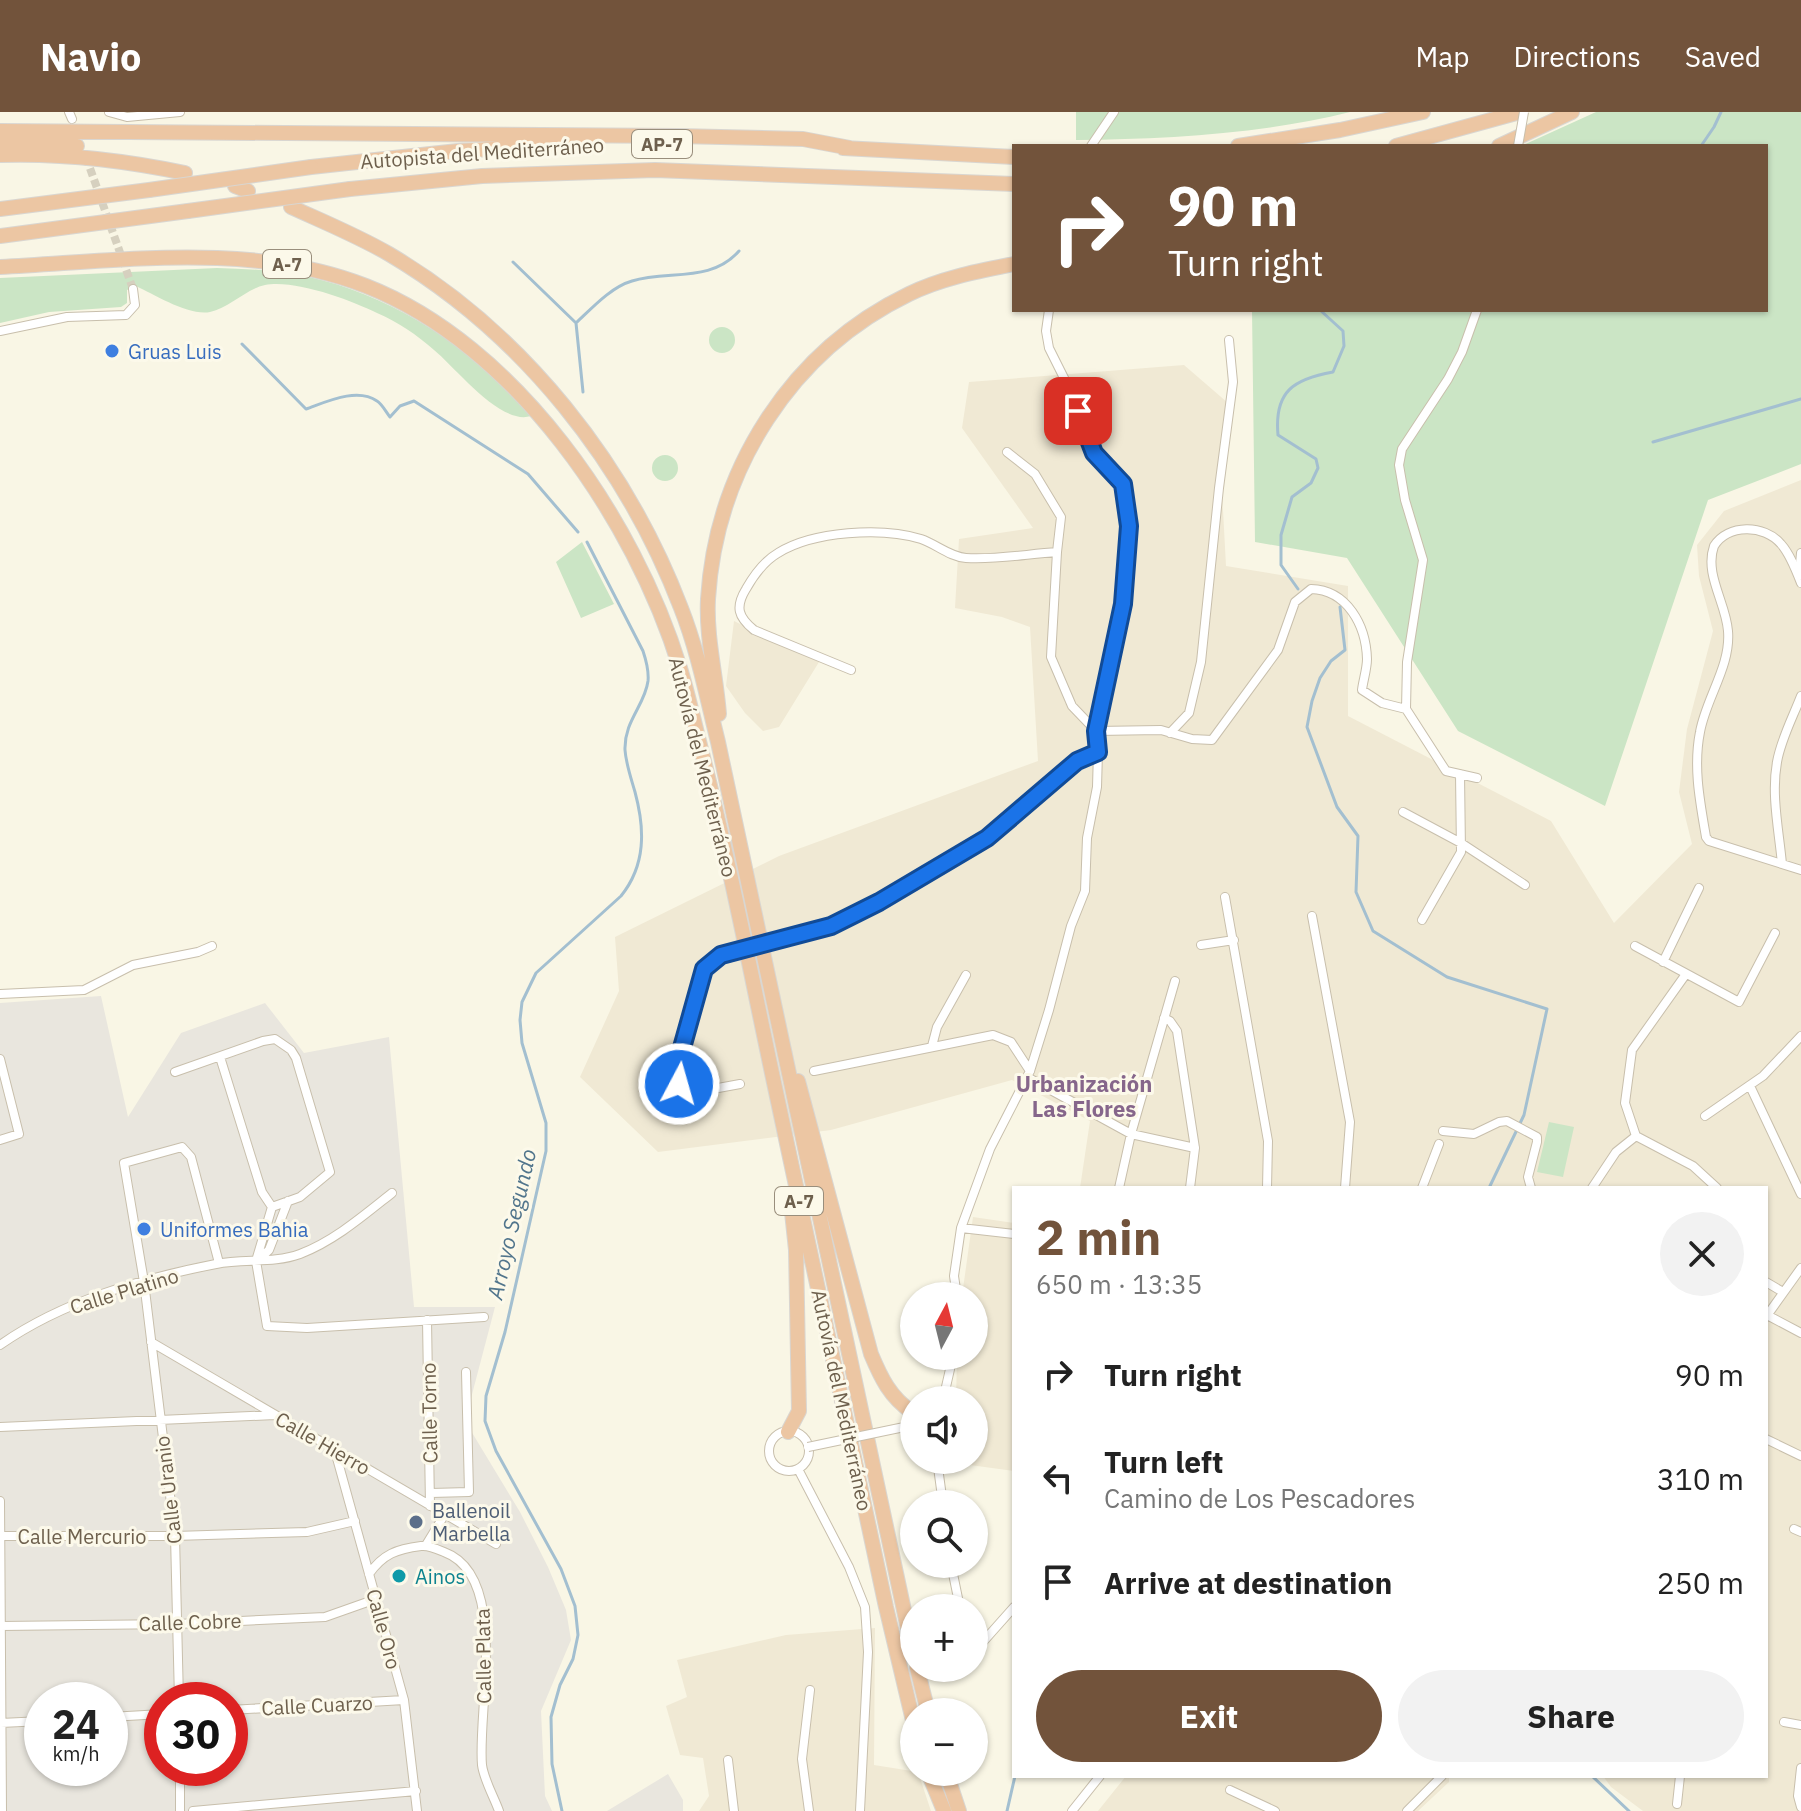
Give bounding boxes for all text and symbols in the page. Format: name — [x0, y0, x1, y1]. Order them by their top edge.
text: Navio — [40, 32, 142, 81]
text: Map — [1415, 38, 1469, 75]
text: Directions — [1513, 38, 1641, 75]
text: Saved — [1685, 38, 1761, 75]
road number: AP-7 — [632, 130, 692, 158]
street label: Autopista del Mediterráneo — [359, 131, 605, 175]
text: 90 m — [1168, 169, 1298, 241]
icon: right — [1036, 176, 1140, 280]
text: Turn right — [1168, 239, 1324, 286]
road number: A-7 — [263, 250, 311, 278]
place label: Gruas Luis — [128, 338, 222, 365]
marker: Gruas Luis — [103, 342, 121, 360]
pin — [1044, 377, 1112, 445]
icon: arrive — [1056, 389, 1100, 433]
street label: Autovía del Mediterráneo — [663, 654, 743, 880]
position arrow — [637, 1042, 721, 1126]
district label: Urbanización Las Flores — [1016, 1069, 1152, 1123]
water label: Arroyo Segundo — [479, 1146, 542, 1303]
road number: A-7 — [775, 1187, 823, 1215]
text: 2 min — [1036, 1206, 1161, 1268]
button: close — [1660, 1212, 1744, 1296]
place label: Uniformes Bahia — [160, 1216, 309, 1243]
marker: Uniformes Bahia — [135, 1220, 153, 1238]
street label: Calle Platino — [66, 1262, 182, 1320]
text: 650 m · 13:35 — [1036, 1267, 1202, 1301]
north arrow — [900, 1282, 988, 1370]
map controls — [900, 1282, 988, 1786]
street label: Autovía del Mediterráneo — [805, 1287, 879, 1513]
icon: right — [1036, 1352, 1080, 1396]
text: Turn right — [1104, 1355, 1242, 1394]
text: 90 m — [1675, 1355, 1744, 1394]
street label: Calle Torno — [415, 1362, 443, 1464]
button: sound — [900, 1386, 988, 1474]
street label: Calle Hierro — [271, 1405, 375, 1481]
street label: Calle Uranio — [148, 1434, 188, 1546]
text: Turn left — [1104, 1442, 1223, 1481]
icon: left — [1036, 1456, 1080, 1500]
text: 310 m — [1657, 1459, 1744, 1498]
text: Camino de Los Pescadores — [1104, 1481, 1415, 1515]
button: search — [900, 1490, 988, 1578]
place label: Ballenoil Marbella — [432, 1497, 511, 1547]
marker: Ballenoil Marbella — [407, 1513, 425, 1531]
street label: Calle Mercurio — [18, 1523, 147, 1550]
icon: arrive — [1036, 1560, 1080, 1604]
place label: Ainos — [415, 1563, 465, 1590]
text: Arrive at destination — [1104, 1563, 1392, 1602]
text: 250 m — [1657, 1563, 1744, 1602]
marker: Ainos — [390, 1567, 408, 1585]
street label: Calle Oro — [360, 1586, 408, 1672]
button: + — [900, 1594, 988, 1682]
street label: Calle Cobre — [138, 1607, 242, 1637]
street label: Calle Plata — [469, 1608, 497, 1704]
button: Exit — [1036, 1670, 1382, 1762]
button: Share — [1398, 1670, 1744, 1762]
speed limit sign: 30 — [144, 1682, 248, 1786]
street label: Calle Cuarzo — [261, 1689, 373, 1721]
text: 24 — [52, 1698, 100, 1750]
button: − — [900, 1698, 988, 1786]
text: km/h — [52, 1740, 100, 1767]

